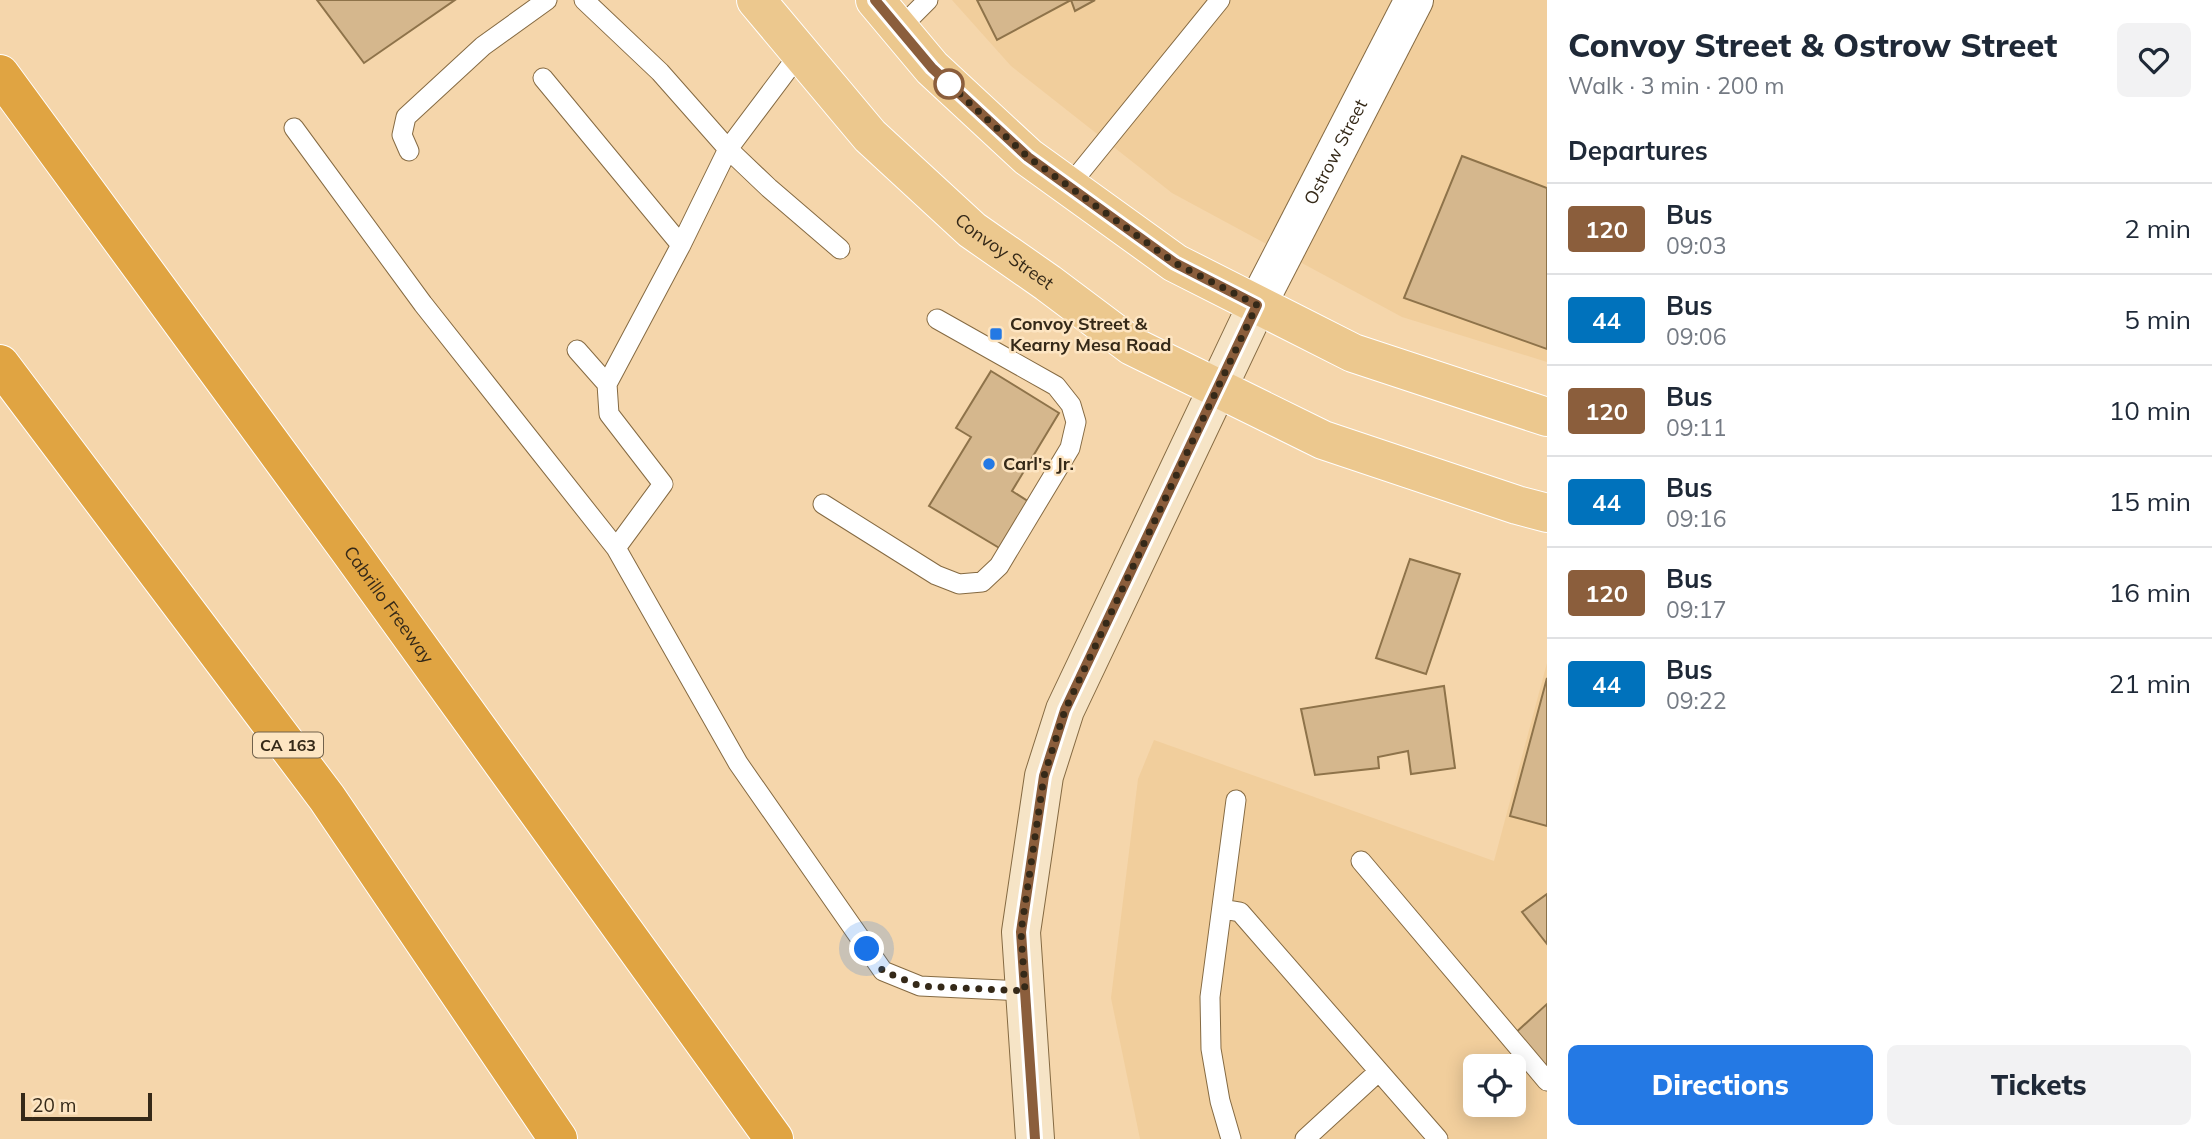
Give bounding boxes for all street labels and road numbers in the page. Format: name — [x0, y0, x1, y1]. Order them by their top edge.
street label: Ostrow Street — [1299, 95, 1372, 209]
street label: Convoy Street — [950, 208, 1059, 294]
street label: Cabrillo Freeway — [339, 541, 440, 668]
road number: CA 163 — [253, 732, 323, 758]

